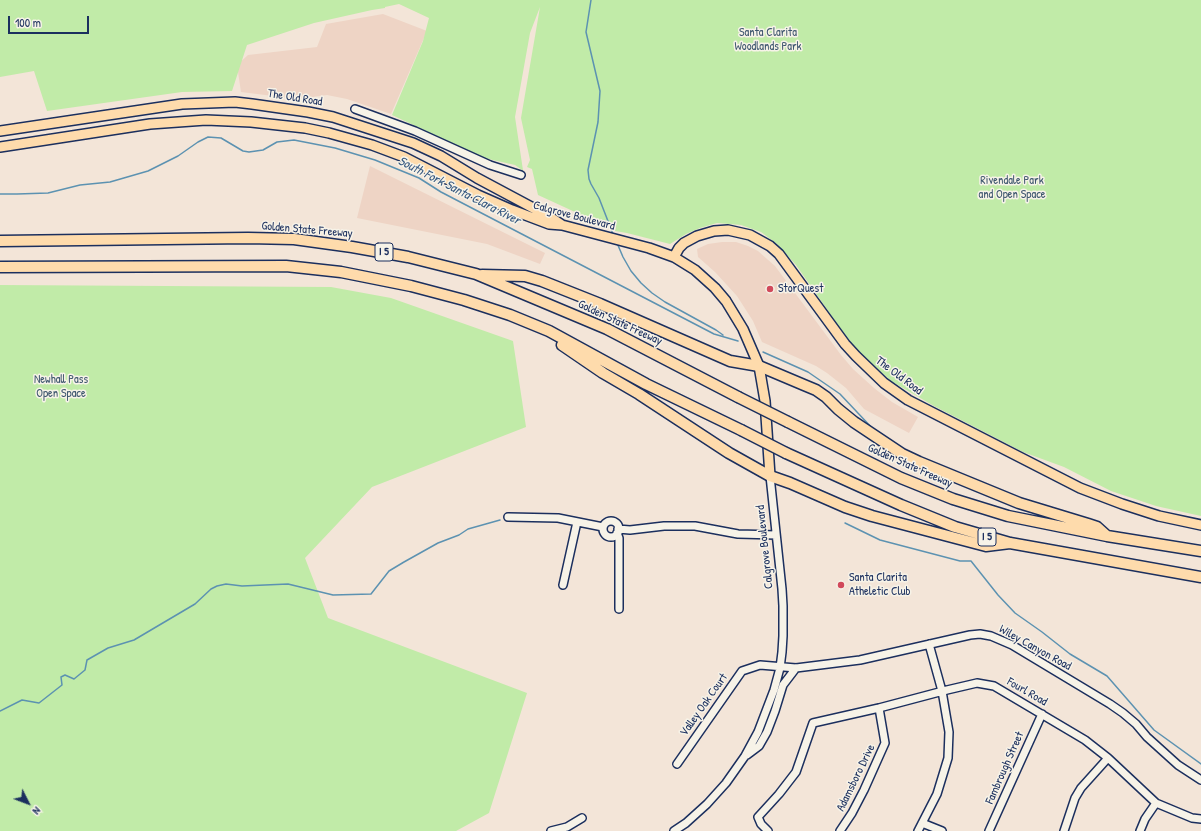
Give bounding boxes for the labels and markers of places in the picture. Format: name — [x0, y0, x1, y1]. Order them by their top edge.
place label: StorQuest — [778, 282, 823, 296]
marker: StorQuest — [765, 284, 775, 294]
place label: Santa Clarita Atheletic Club — [849, 571, 911, 599]
marker: Santa Clarita Atheletic Club — [836, 580, 846, 590]

